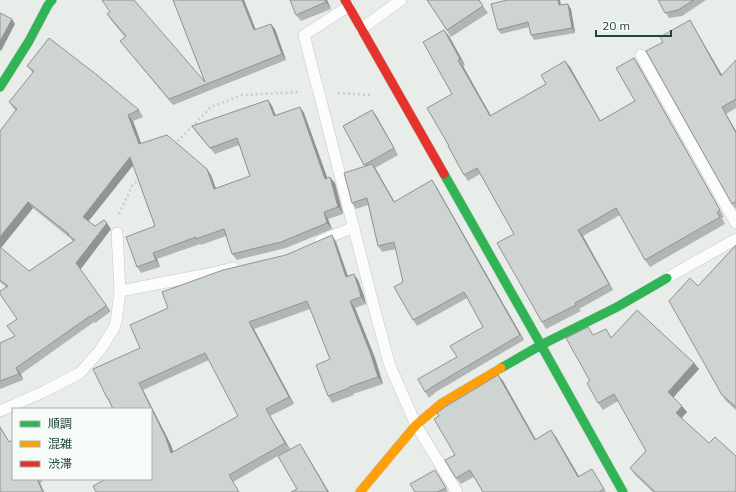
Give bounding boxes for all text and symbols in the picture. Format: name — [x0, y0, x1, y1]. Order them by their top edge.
scale bar — [596, 12, 671, 38]
text: 20 m — [602, 18, 630, 33]
legend — [12, 408, 152, 480]
text: 順調 — [48, 416, 72, 431]
text: 混雑 — [48, 436, 72, 451]
text: 渋滞 — [48, 456, 72, 471]

